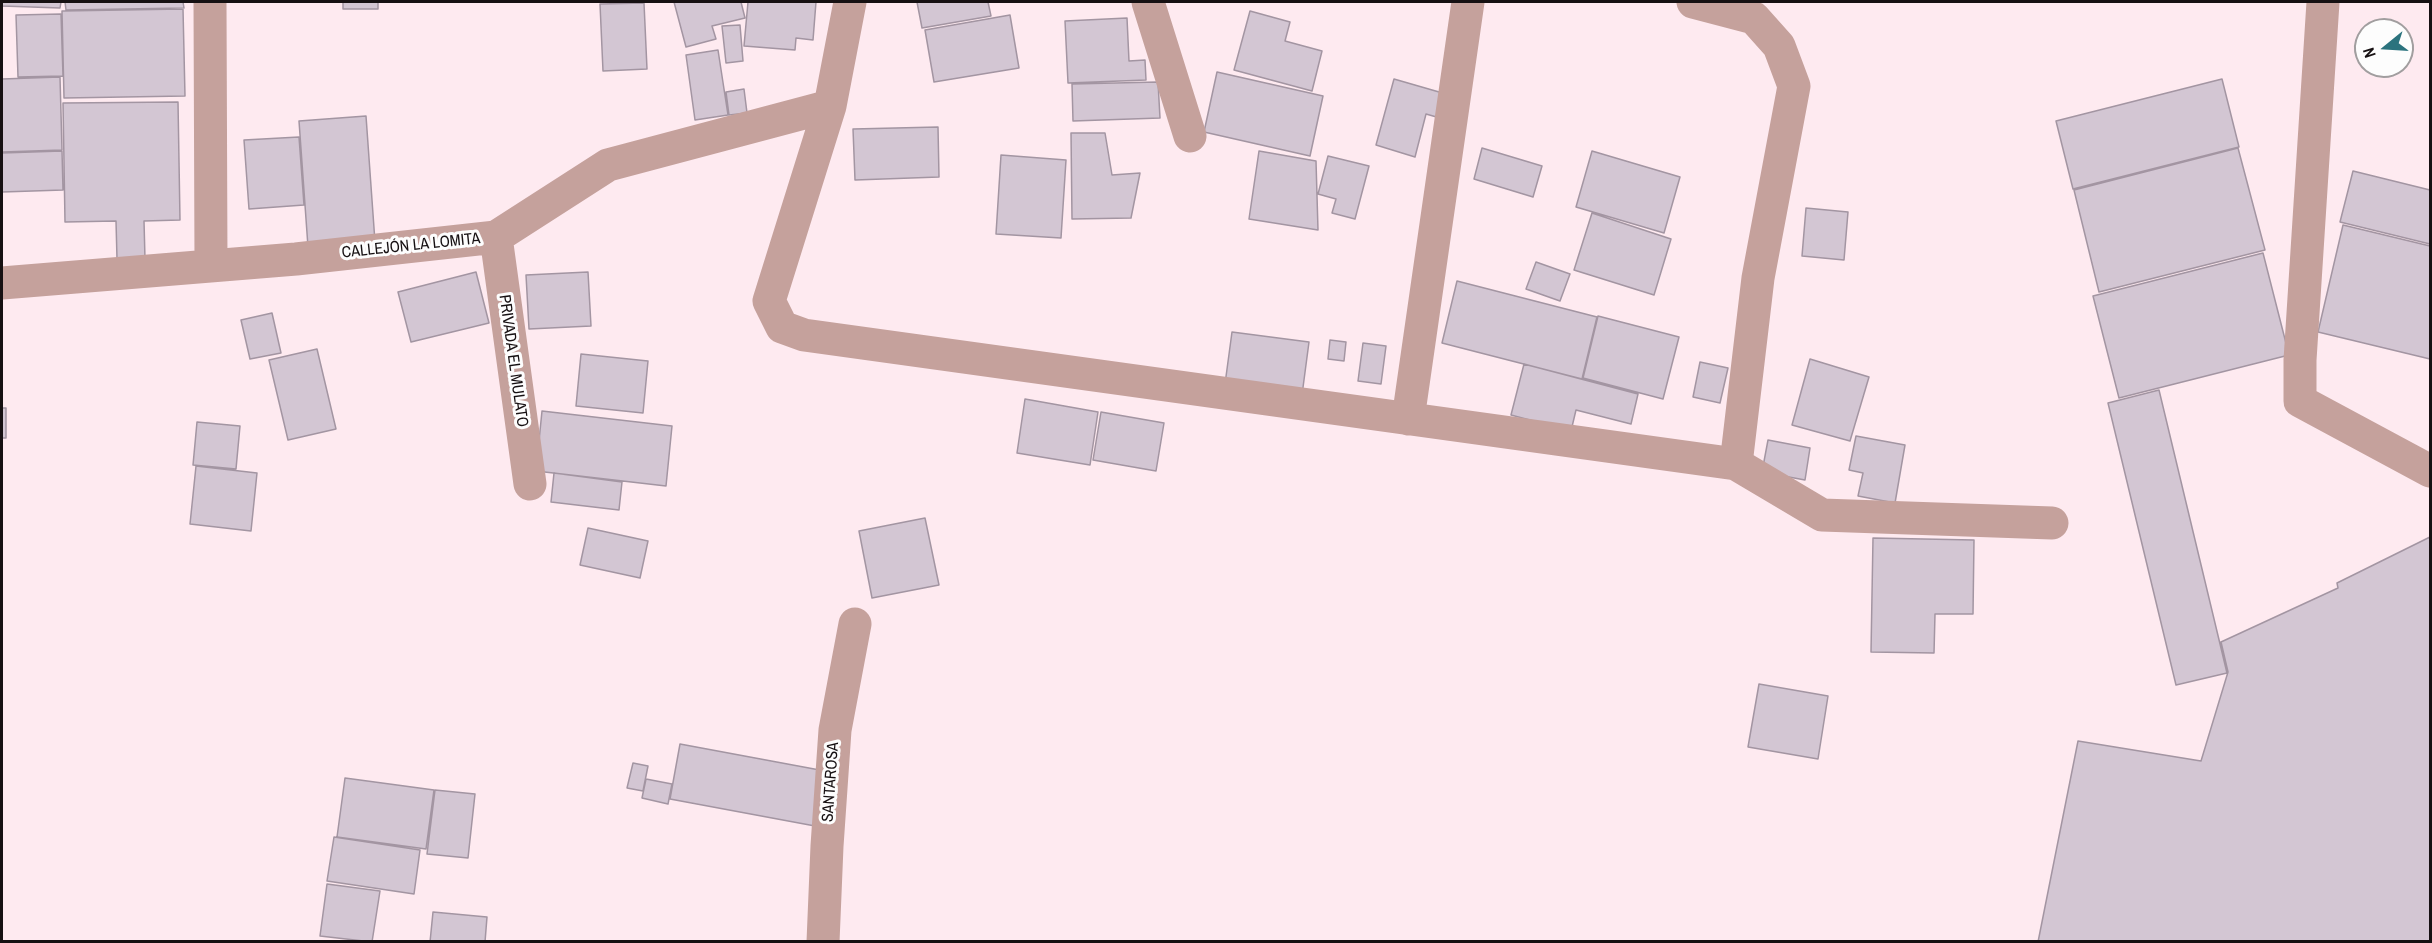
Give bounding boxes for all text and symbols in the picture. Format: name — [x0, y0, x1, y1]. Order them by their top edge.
north arrow — [2354, 18, 2414, 78]
text: N — [2357, 45, 2381, 61]
street label: CALLEJÓN LA LOMITA — [341, 229, 481, 263]
street label: PRIVADA EL MULATO — [494, 294, 532, 428]
street label: SANTAROSA — [819, 741, 843, 823]

